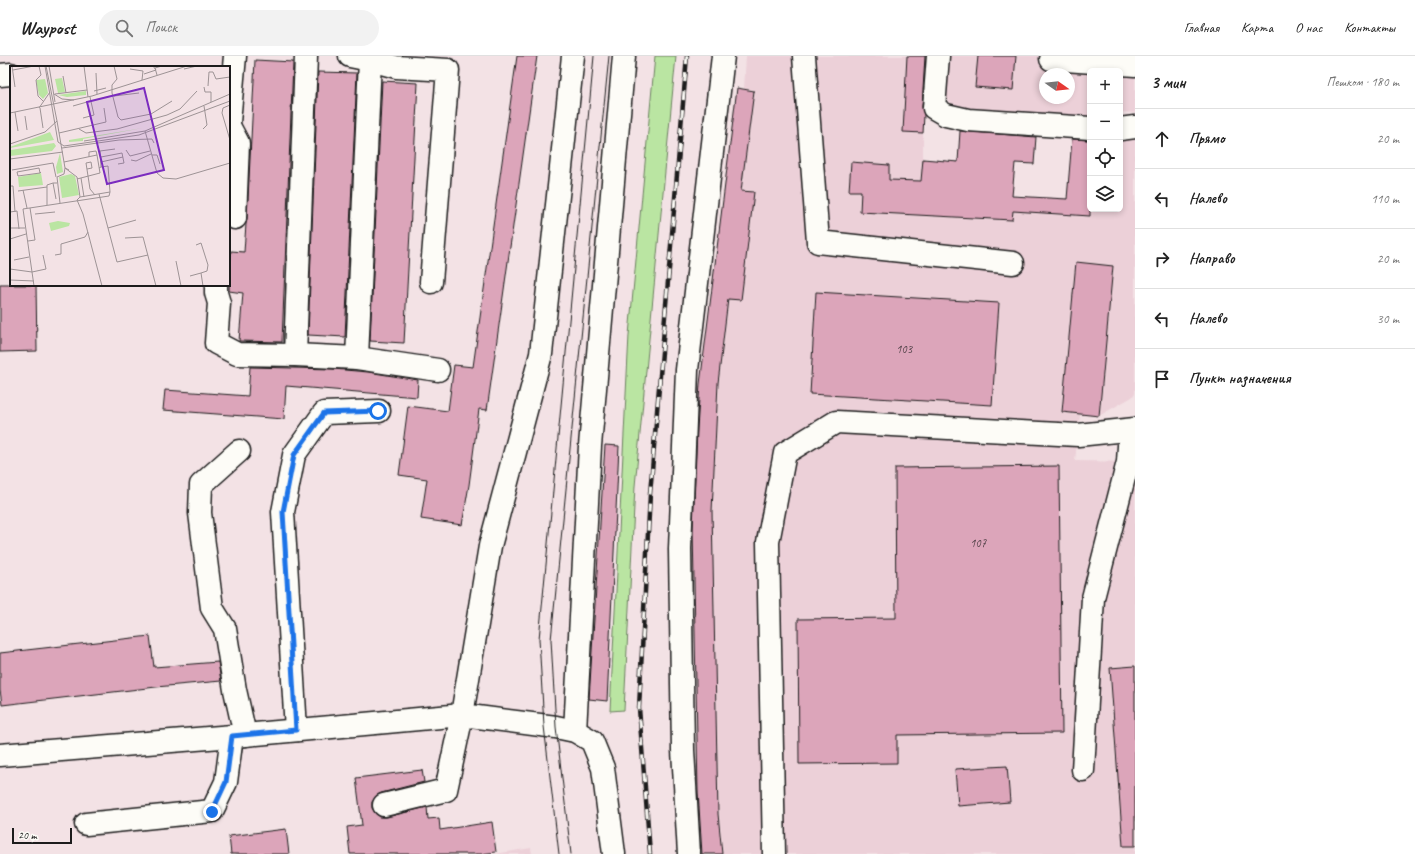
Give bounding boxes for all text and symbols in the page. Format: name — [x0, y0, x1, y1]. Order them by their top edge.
search box — [99, 10, 379, 46]
text: Waypost — [20, 16, 75, 40]
icon: search — [113, 17, 135, 39]
text: Поиск — [145, 18, 177, 37]
text: Главная — [1184, 19, 1219, 36]
text: Карта — [1241, 19, 1273, 36]
text: О нас — [1295, 19, 1322, 36]
text: Контакты — [1344, 19, 1395, 36]
inset map — [10, 66, 230, 286]
north arrow — [1039, 68, 1075, 104]
map controls — [1087, 68, 1123, 212]
button: + — [1087, 68, 1123, 104]
text: 3 мин — [1151, 72, 1186, 93]
text: Пешком · 180 m — [1326, 74, 1399, 90]
button: − — [1087, 104, 1123, 140]
icon: ahead — [1151, 128, 1173, 150]
text: Прямо — [1189, 129, 1225, 148]
text: 20 m — [1377, 131, 1399, 147]
button: locate — [1087, 140, 1123, 176]
button: layers — [1087, 176, 1123, 212]
icon: left — [1151, 188, 1173, 210]
text: Налево — [1189, 189, 1227, 208]
text: 110 m — [1371, 191, 1399, 207]
icon: right — [1151, 248, 1173, 270]
text: Направо — [1189, 249, 1235, 268]
text: 20 m — [1377, 251, 1399, 267]
icon: left — [1151, 308, 1173, 330]
text: Налево — [1189, 309, 1227, 328]
text: 30 m — [1377, 311, 1399, 327]
house number: 103 — [896, 341, 914, 357]
icon: arrive — [1151, 368, 1173, 390]
text: Пункт назначения — [1189, 369, 1291, 388]
route start — [369, 402, 387, 420]
house number: 107 — [970, 535, 987, 551]
route end — [203, 803, 221, 821]
scale bar — [12, 826, 72, 845]
text: 20 m — [18, 828, 37, 842]

